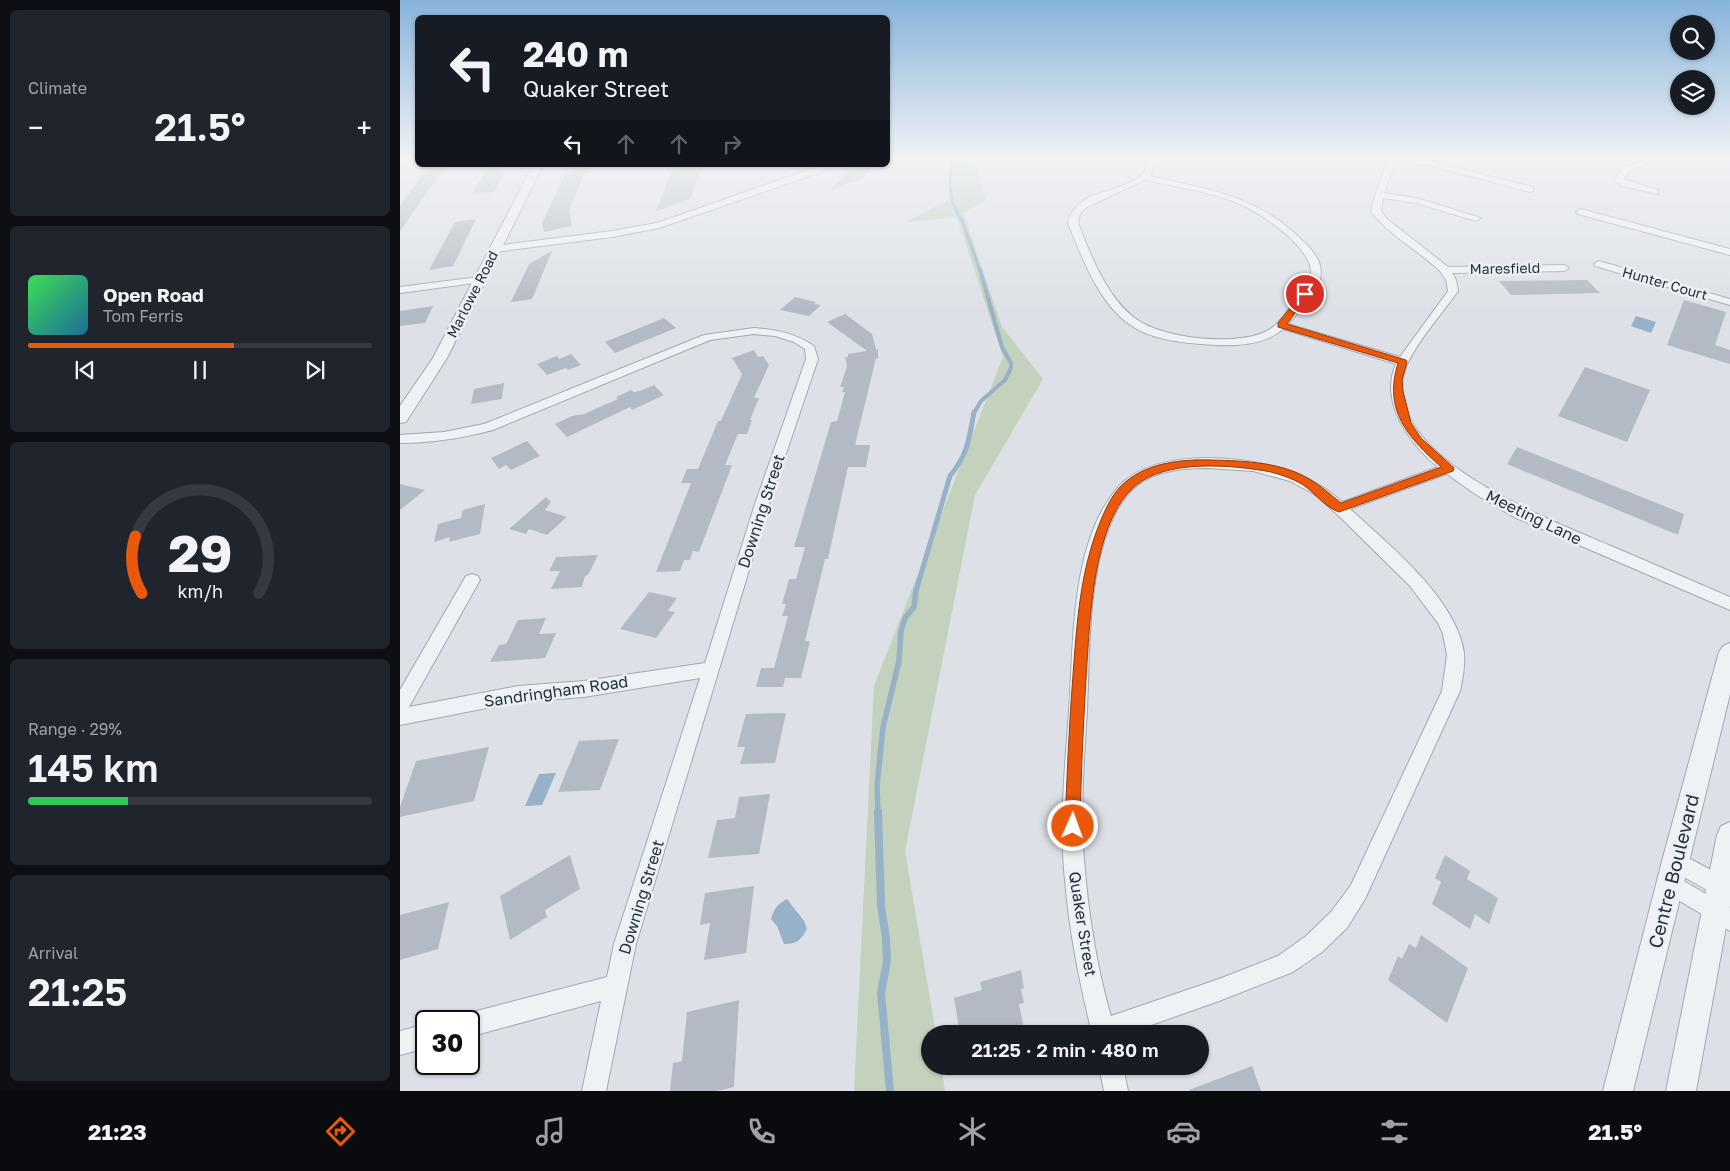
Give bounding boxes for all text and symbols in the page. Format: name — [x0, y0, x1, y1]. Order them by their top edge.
map controls — [1670, 15, 1715, 115]
button: search — [1670, 15, 1715, 60]
text: 240 m — [523, 33, 628, 75]
icon: left — [440, 35, 505, 100]
button: layers — [1670, 70, 1715, 115]
text: Quaker Street — [523, 75, 669, 102]
text: Climate — [28, 78, 87, 98]
text: 21.5° — [154, 104, 246, 149]
text: − — [28, 111, 43, 144]
text: + — [357, 111, 372, 144]
icon: left — [559, 130, 587, 158]
icon: ahead — [612, 130, 640, 158]
icon: ahead — [665, 130, 693, 158]
icon: right — [718, 130, 746, 158]
street label: Marlowe Road — [443, 248, 501, 340]
street label: Maresfield — [1469, 259, 1541, 277]
street label: Hunter Court — [1620, 263, 1710, 303]
pin — [1284, 273, 1326, 315]
icon: arrive — [1291, 280, 1319, 308]
text: Open Road — [103, 283, 204, 306]
text: Tom Ferris — [103, 306, 183, 326]
icon: previous — [71, 356, 99, 384]
icon: pause — [186, 356, 214, 384]
icon: next — [301, 356, 329, 384]
street label: Downing Street — [733, 451, 789, 571]
street label: Meeting Lane — [1483, 485, 1585, 549]
text: 29 — [168, 521, 232, 583]
text: km/h — [177, 580, 223, 602]
street label: Sandringham Road — [483, 671, 629, 711]
text: Range · 29% — [28, 719, 122, 739]
text: 145 km — [28, 745, 158, 790]
street label: Centre Boulevard — [1643, 792, 1703, 950]
position arrow — [1046, 799, 1098, 851]
street label: Downing Street — [614, 837, 668, 957]
street label: Quaker Street — [1065, 870, 1101, 978]
text: Arrival — [28, 943, 78, 963]
text: 21:25 — [28, 969, 127, 1014]
speed limit sign: 30 — [415, 1010, 480, 1075]
text: 21:25 · 2 min · 480 m — [971, 1038, 1159, 1061]
icon: directions — [323, 1114, 358, 1149]
icon: music — [533, 1114, 568, 1149]
icon: phone — [744, 1114, 779, 1149]
icon: climate — [955, 1114, 990, 1149]
icon: car — [1166, 1114, 1201, 1149]
icon: filters — [1377, 1114, 1412, 1149]
text: 21:23 — [88, 1118, 147, 1145]
text: 21.5° — [1588, 1118, 1642, 1145]

